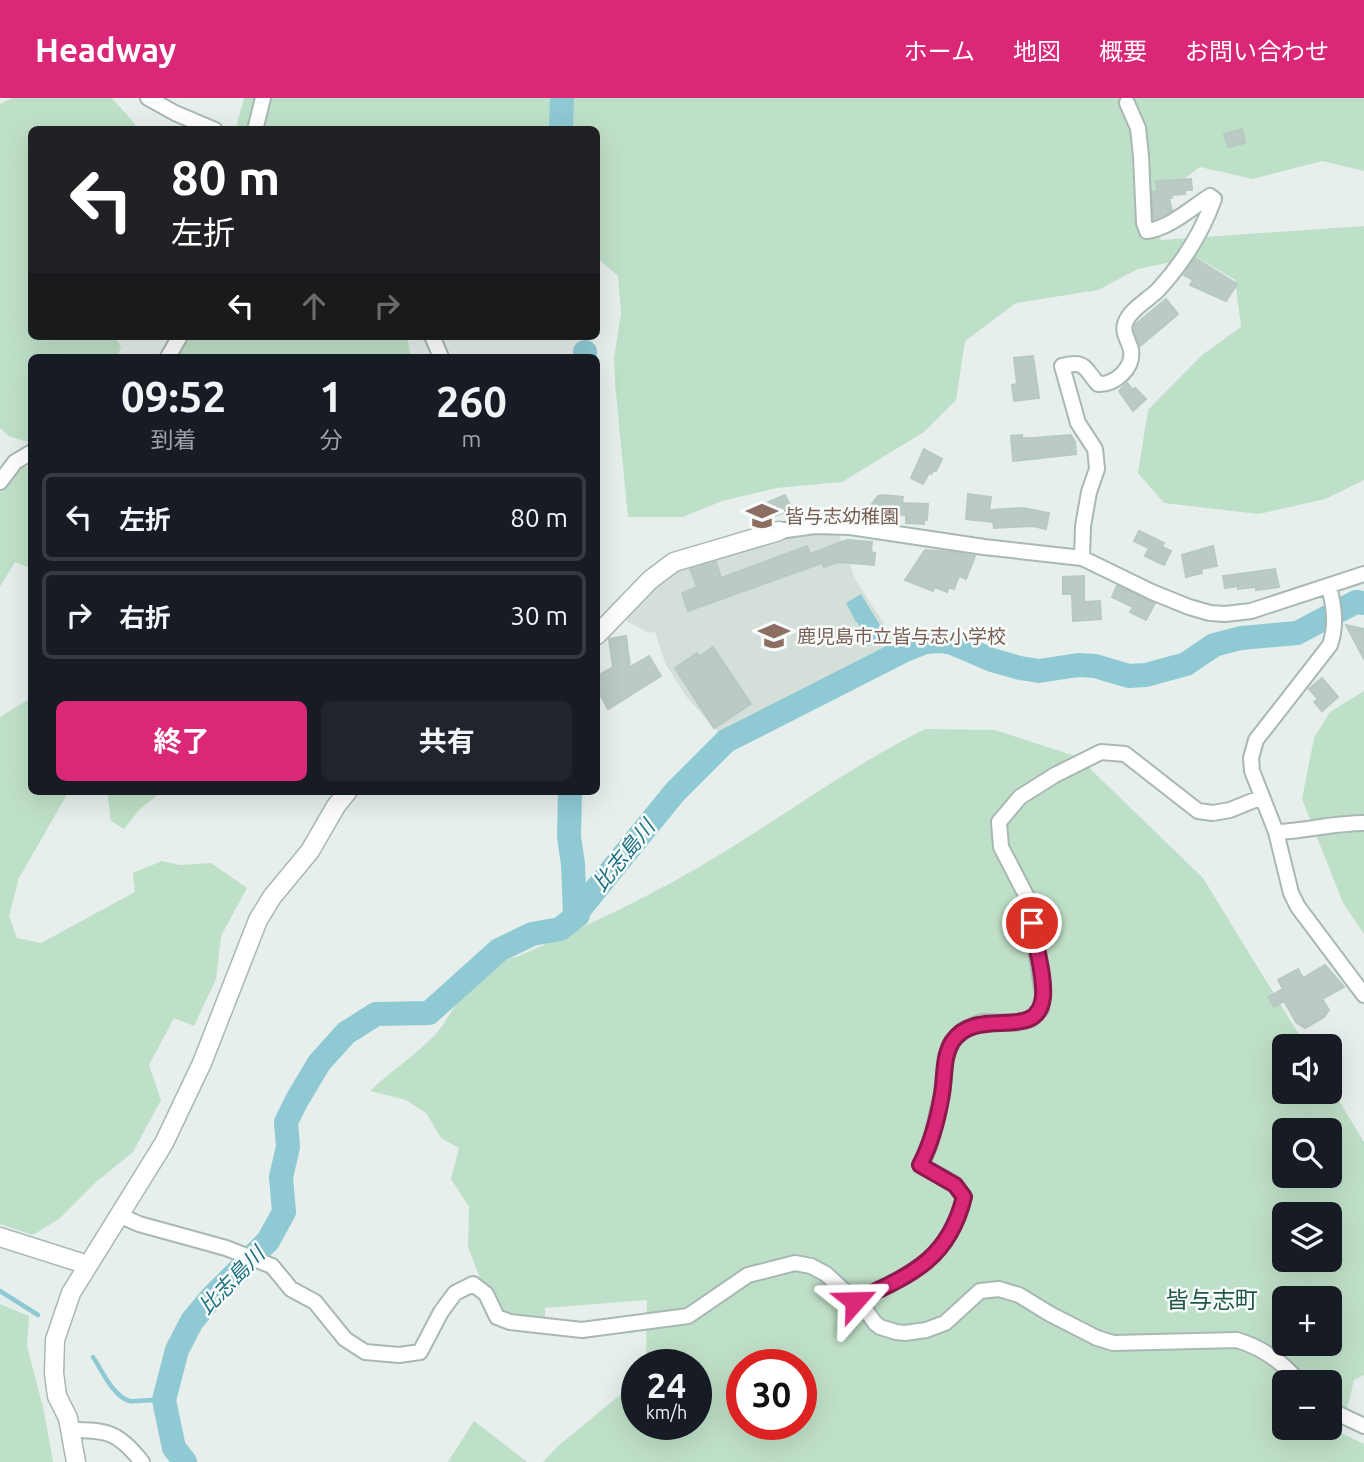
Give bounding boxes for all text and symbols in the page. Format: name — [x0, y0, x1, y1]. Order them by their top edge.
text: Headway — [35, 31, 176, 68]
text: ホーム — [904, 38, 975, 65]
text: 地図 — [1013, 38, 1061, 65]
text: 概要 — [1099, 38, 1147, 65]
text: お問い合わせ — [1185, 38, 1329, 65]
text: 80 m — [171, 149, 280, 204]
icon: left — [56, 154, 147, 245]
text: 左折 — [171, 214, 235, 250]
icon: left — [222, 287, 260, 325]
icon: ahead — [295, 287, 333, 325]
icon: right — [368, 287, 406, 325]
text: 09:52 — [121, 373, 226, 420]
text: 1 — [319, 373, 343, 420]
text: 260 — [436, 378, 507, 425]
text: m — [462, 426, 481, 451]
text: 到着 — [151, 427, 197, 452]
text: 分 — [320, 427, 343, 452]
icon: left — [60, 498, 98, 536]
school or university icon: 皆与志幼稚園 — [745, 499, 779, 533]
text: 80 m — [510, 503, 568, 532]
text: 左折 — [119, 505, 171, 534]
place label: 皆与志幼稚園 — [785, 505, 899, 527]
icon: right — [60, 596, 98, 634]
text: 30 m — [510, 601, 568, 630]
text: 右折 — [119, 603, 171, 632]
school or university icon: 鹿児島市立皆与志小学校 — [757, 619, 791, 653]
place label: 鹿児島市立皆与志小学校 — [797, 625, 1006, 647]
button: 終了 — [56, 701, 307, 781]
button: 共有 — [321, 701, 572, 781]
water label: 比志島川 — [587, 813, 660, 895]
pin — [1002, 893, 1062, 953]
icon: arrive — [1013, 904, 1051, 942]
map controls — [1272, 1034, 1342, 1440]
button: sound — [1272, 1034, 1342, 1104]
button: search — [1272, 1118, 1342, 1188]
button: layers — [1272, 1202, 1342, 1272]
water label: 比志島川 — [193, 1240, 270, 1319]
position arrow — [818, 1264, 892, 1338]
button: + — [1272, 1286, 1342, 1356]
district label: 皆与志町 — [1166, 1287, 1258, 1312]
speed limit sign: 30 — [726, 1349, 817, 1440]
text: 24 — [647, 1365, 686, 1405]
button: − — [1272, 1370, 1342, 1440]
text: km/h — [646, 1402, 687, 1422]

